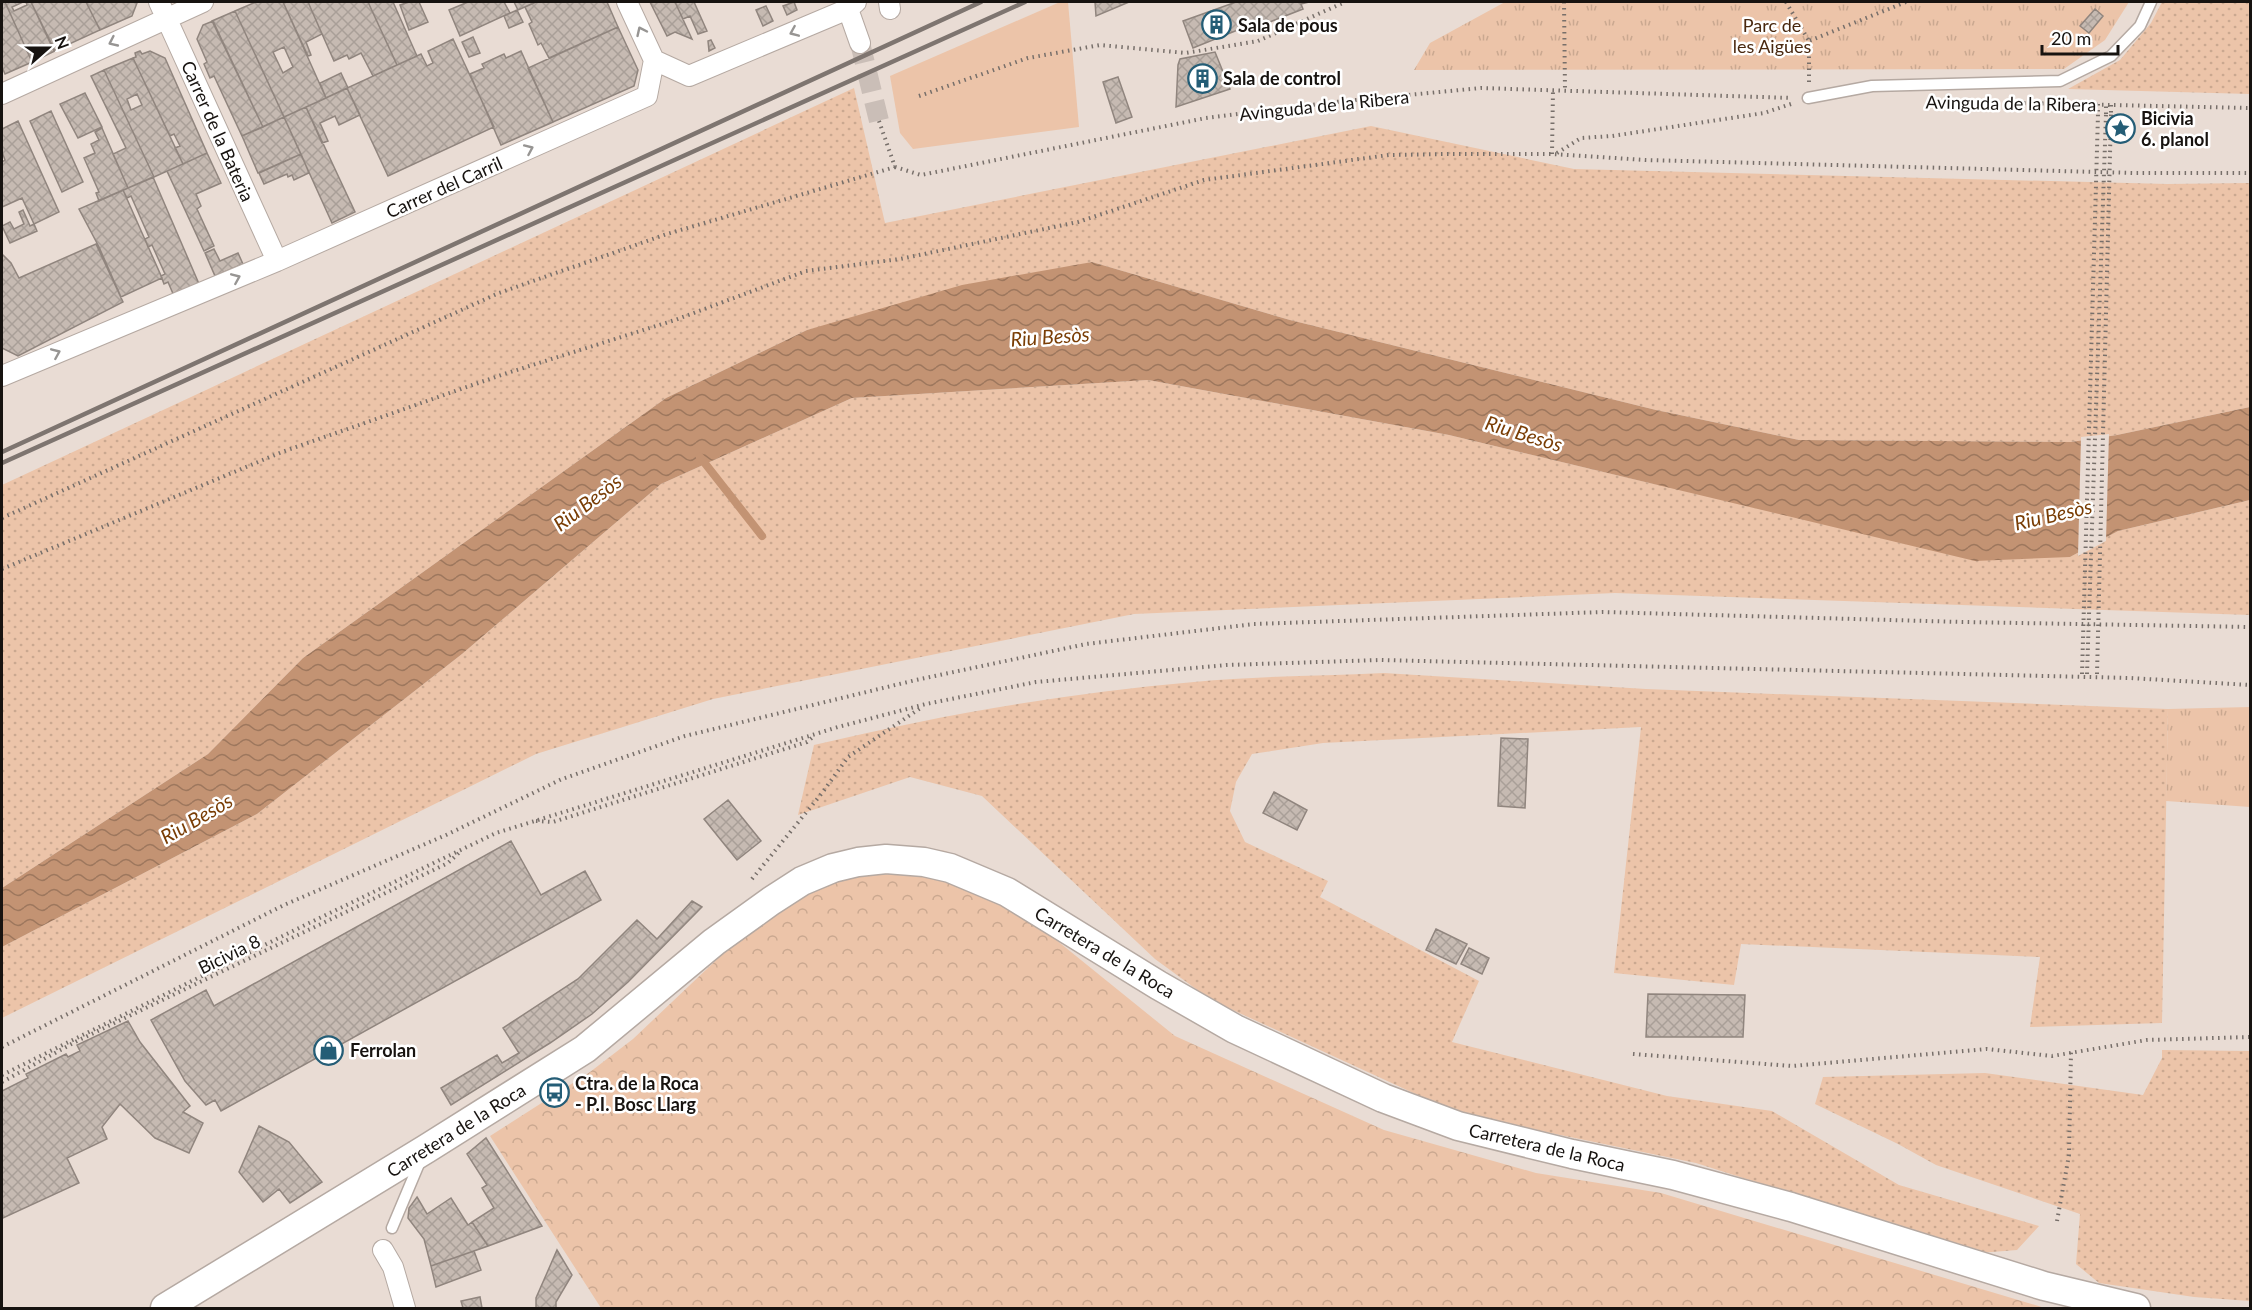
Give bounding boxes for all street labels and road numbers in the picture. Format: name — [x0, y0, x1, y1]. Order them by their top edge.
street label: Carrer de la Bateria — [177, 57, 259, 205]
street label: Avinguda de la Ribera — [1238, 85, 1410, 125]
street label: Avinguda de la Ribera — [1926, 91, 2096, 115]
street label: Carrer del Carril — [382, 152, 506, 222]
street label: Carretera de la Roca — [1031, 902, 1179, 1002]
street label: Bicivia 8 — [194, 930, 264, 978]
street label: Carretera de la Roca — [383, 1078, 529, 1182]
street label: Carretera de la Roca — [1467, 1118, 1627, 1176]

